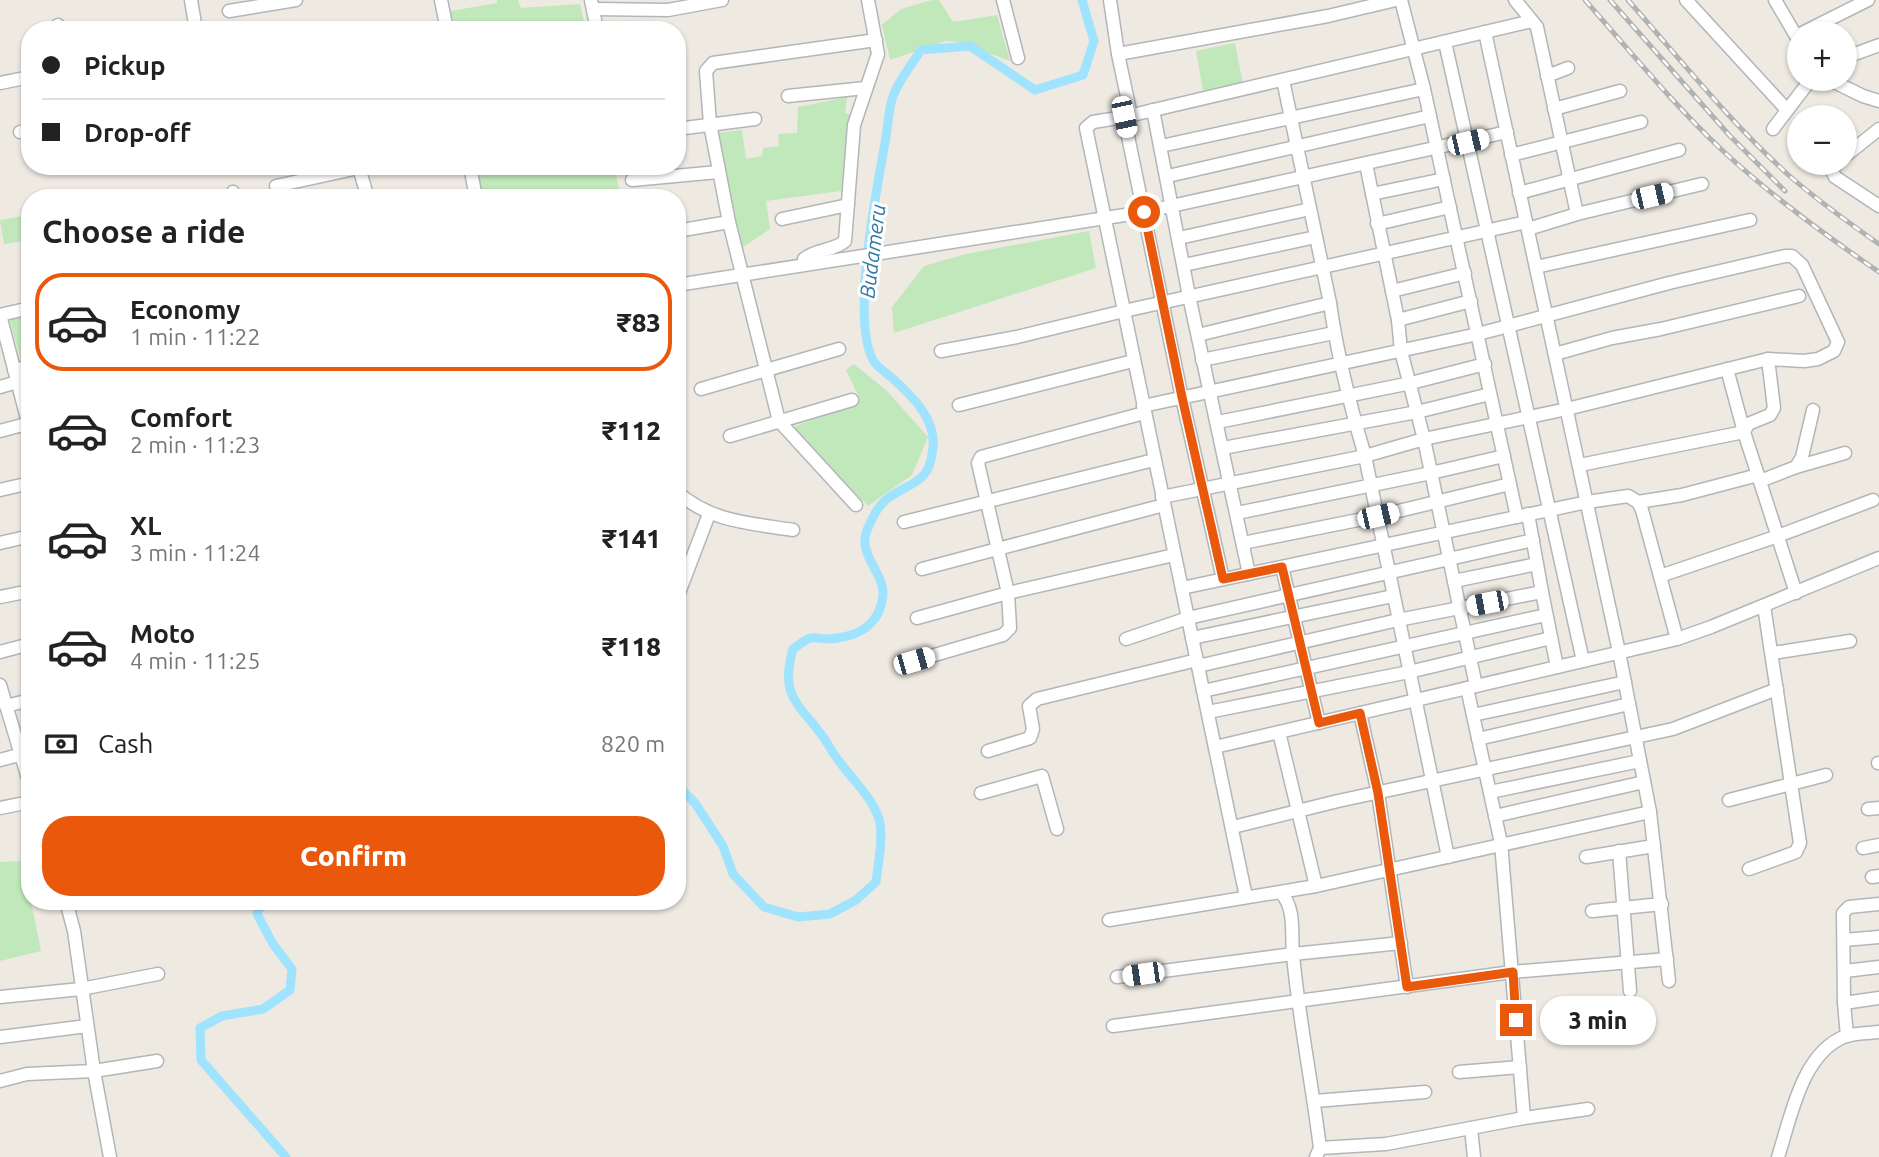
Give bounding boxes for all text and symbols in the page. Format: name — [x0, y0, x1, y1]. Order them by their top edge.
map controls — [1787, 21, 1857, 175]
button: + — [1787, 21, 1857, 91]
text: Pickup — [84, 51, 166, 80]
car — [1110, 94, 1139, 140]
button: − — [1787, 105, 1857, 175]
text: Drop-off — [84, 118, 191, 147]
car — [1446, 127, 1491, 157]
car — [1630, 181, 1675, 211]
route start — [1128, 196, 1160, 228]
water label: Budameru — [854, 203, 890, 299]
text: Choose a ride — [42, 213, 245, 249]
icon: car — [46, 291, 109, 354]
text: Economy — [130, 295, 240, 324]
text: ₹83 — [617, 308, 661, 337]
text: 1 min · 11:22 — [130, 324, 261, 349]
icon: car — [46, 399, 109, 462]
text: Comfort — [130, 403, 233, 432]
text: ₹112 — [602, 416, 661, 445]
text: 2 min · 11:23 — [130, 432, 261, 457]
car — [1356, 501, 1401, 531]
icon: car — [46, 507, 109, 570]
text: XL — [130, 511, 161, 540]
text: ₹141 — [602, 524, 661, 553]
text: 3 min · 11:24 — [130, 540, 261, 565]
car — [1465, 589, 1510, 617]
icon: car — [46, 615, 109, 678]
text: Moto — [130, 619, 195, 648]
text: ₹118 — [602, 632, 661, 661]
car — [891, 645, 938, 677]
text: 4 min · 11:25 — [130, 648, 261, 673]
icon: cash — [42, 725, 80, 763]
text: Cash — [98, 729, 153, 758]
text: 820 m — [601, 731, 665, 756]
button: Confirm — [42, 816, 665, 896]
car — [1121, 961, 1166, 987]
callout: 3 min — [1540, 996, 1656, 1044]
route end — [1500, 1004, 1532, 1036]
text: 3 min — [1569, 1008, 1627, 1033]

